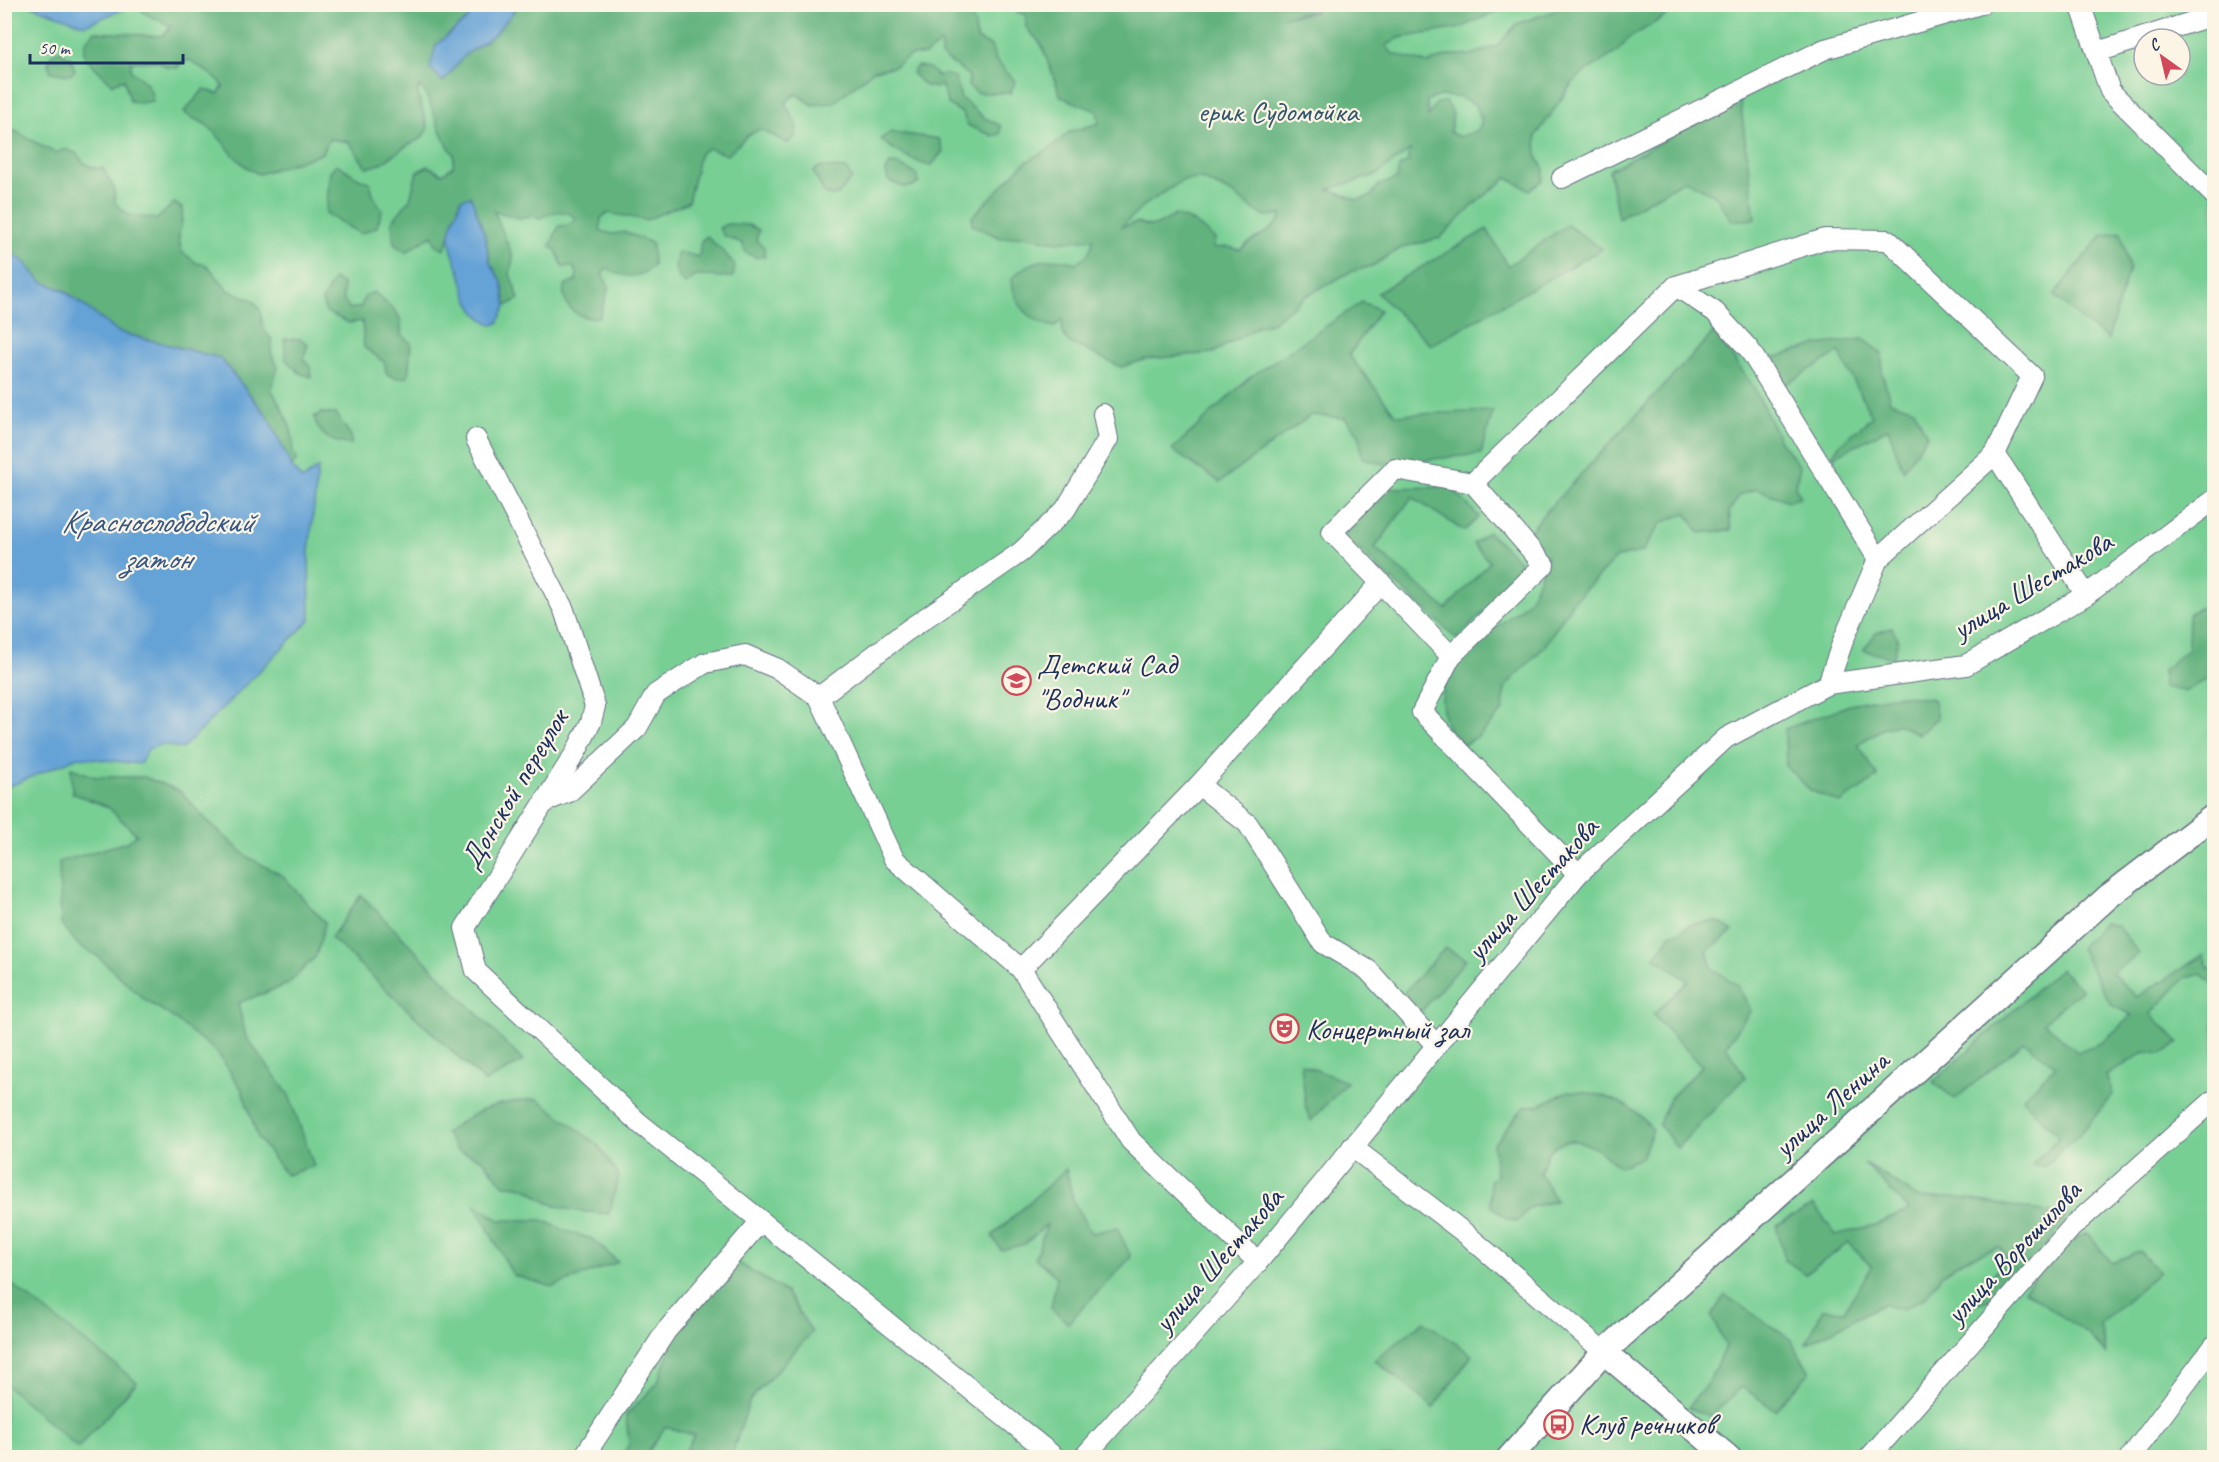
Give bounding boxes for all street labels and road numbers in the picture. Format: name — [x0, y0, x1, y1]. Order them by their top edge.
street label: улица Шестакова — [1943, 521, 2121, 649]
street label: Донской переулок — [451, 700, 578, 876]
street label: улица Шестакова — [1456, 808, 1608, 970]
street label: улица Ленина — [1764, 1040, 1899, 1167]
street label: улица Ворошилова — [1935, 1171, 2091, 1333]
street label: улица Шестакова — [1143, 1178, 1293, 1342]

